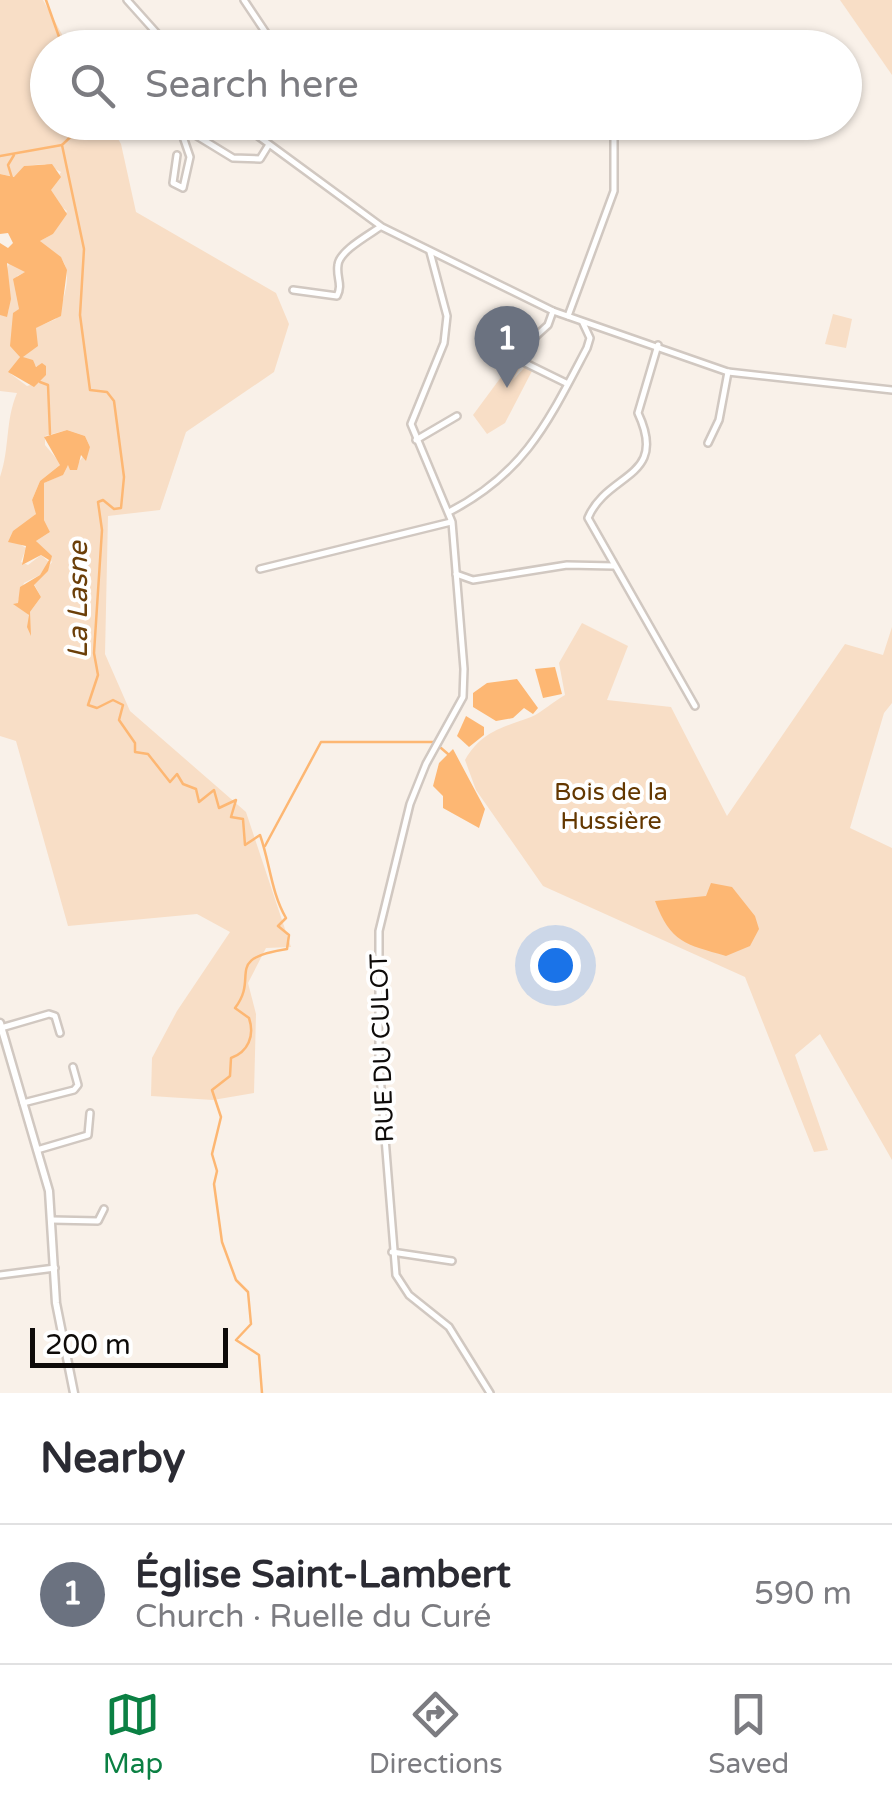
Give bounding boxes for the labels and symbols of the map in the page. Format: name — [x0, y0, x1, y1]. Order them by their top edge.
pin: 1 — [474, 306, 540, 388]
water label: La Lasne — [61, 539, 95, 659]
park label: Bois de la Hussière — [554, 777, 668, 836]
your location — [530, 940, 581, 991]
street label: RUE DU CULOT — [364, 953, 400, 1143]
scale bar — [30, 1323, 228, 1368]

